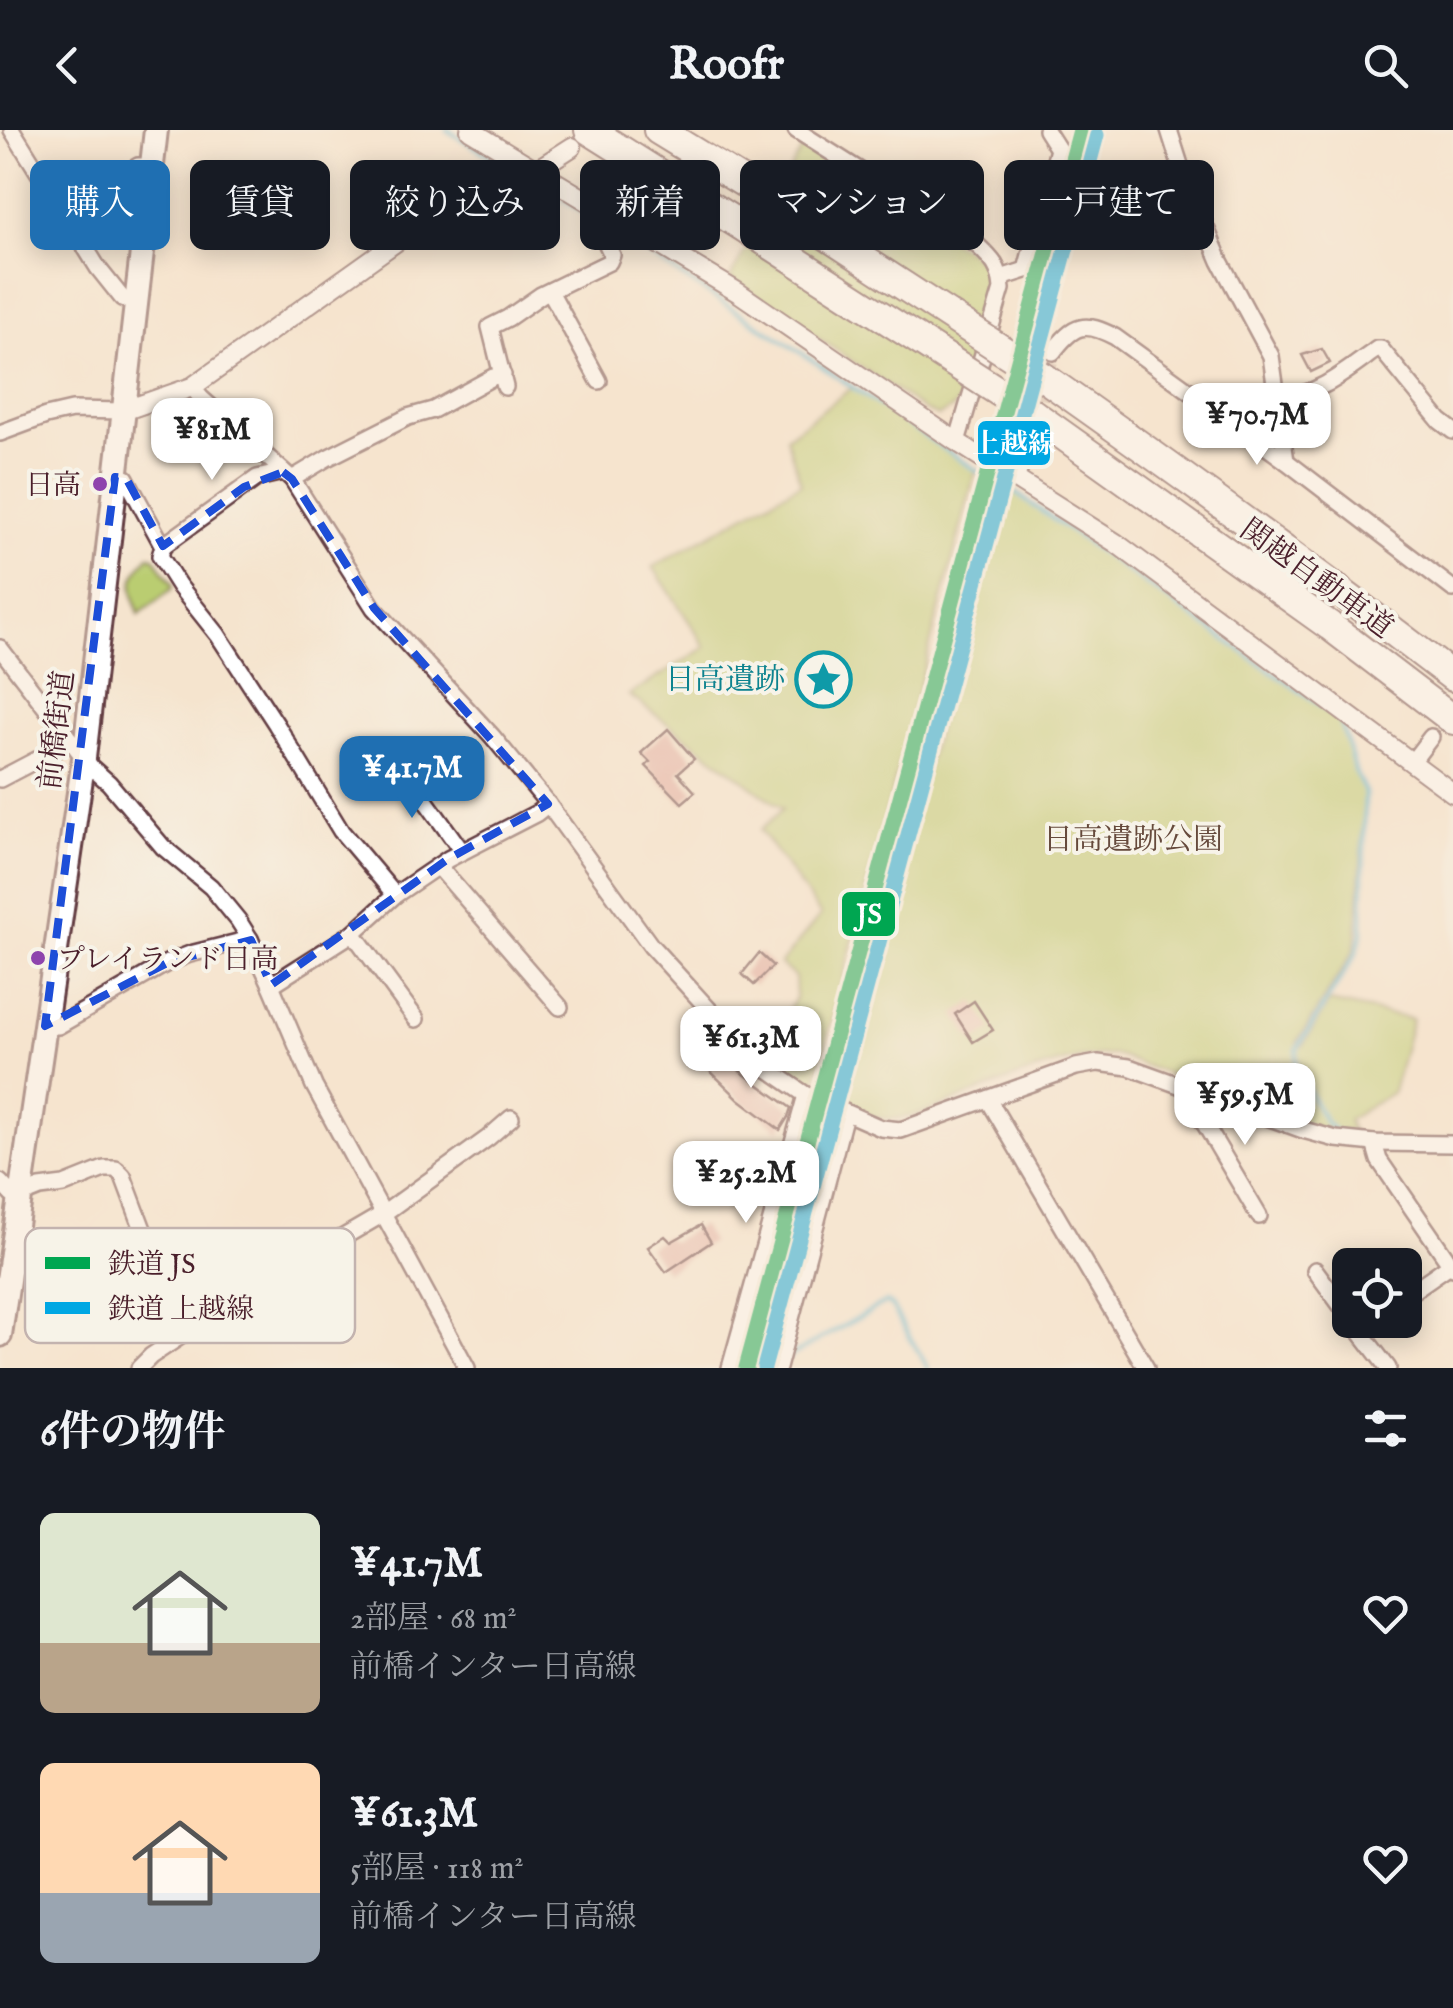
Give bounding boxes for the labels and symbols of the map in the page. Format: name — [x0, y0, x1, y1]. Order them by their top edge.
pin: ¥70.7M — [1176, 383, 1338, 468]
pin: ¥81M — [153, 398, 271, 483]
line badge: 上越線 — [976, 419, 1052, 467]
text: 上越線 — [972, 428, 1056, 463]
place label: 日高 — [25, 469, 81, 504]
marker: 日高 — [90, 474, 110, 494]
street label: 関越自動車道 — [1232, 511, 1400, 648]
place icon: 日高遺跡 — [794, 649, 854, 709]
place label: 日高遺跡 — [665, 662, 785, 700]
street label: 前橋街道 — [32, 668, 84, 792]
pin: ¥41.7M — [331, 736, 493, 821]
park label: 日高遺跡公園 — [1043, 822, 1223, 860]
line badge: JS — [840, 890, 897, 938]
text: JS — [852, 898, 882, 933]
place label: プレイランド日高 — [57, 943, 278, 978]
marker: プレイランド日高 — [28, 948, 48, 968]
pin: ¥61.3M — [670, 1006, 832, 1091]
pin: ¥59.5M — [1164, 1063, 1326, 1148]
pin: ¥25.2M — [665, 1141, 827, 1226]
legend — [25, 1228, 355, 1343]
text: 鉄道 JS — [108, 1248, 196, 1283]
text: 鉄道 上越線 — [108, 1293, 254, 1328]

